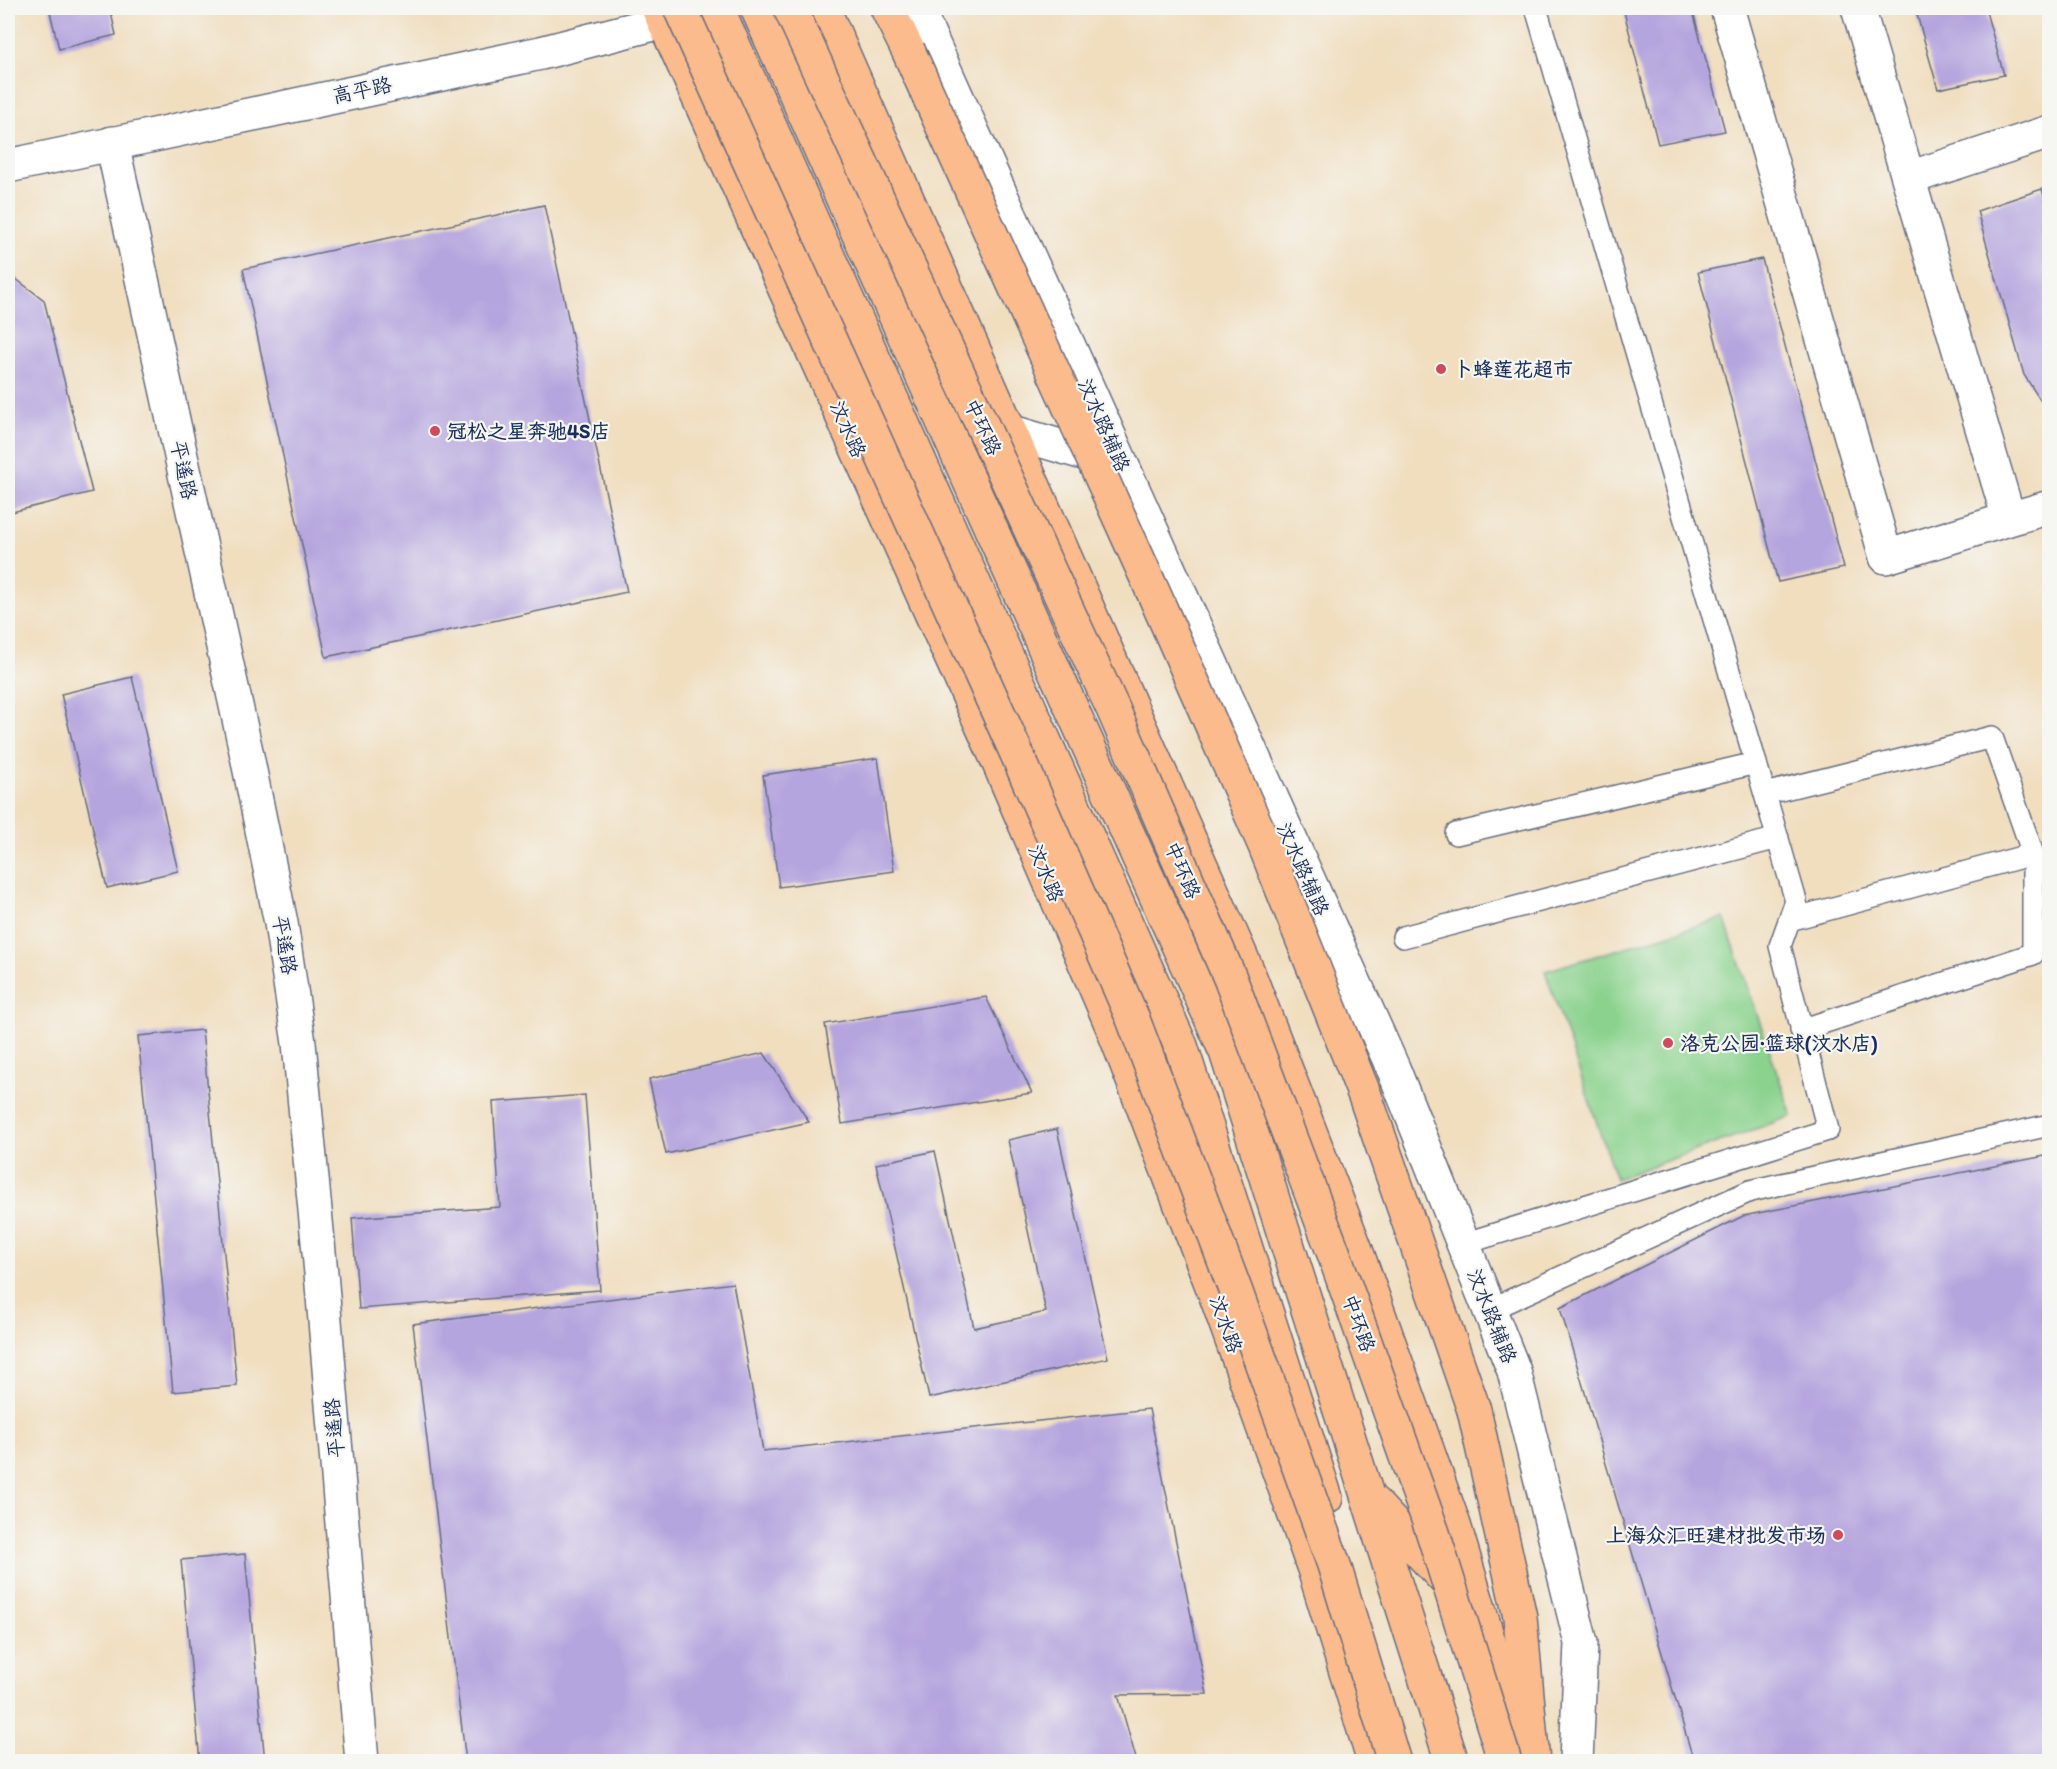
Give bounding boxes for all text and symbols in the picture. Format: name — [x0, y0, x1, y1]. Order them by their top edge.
street label: 高平路 — [330, 72, 395, 108]
place label: 卜蜂莲花超市 — [1453, 357, 1573, 381]
marker: 卜蜂莲花超市 — [1434, 362, 1448, 376]
street label: 汶水路辅路 — [1073, 374, 1136, 476]
street label: 中环路 — [959, 395, 1007, 460]
street label: 汶水路 — [825, 397, 872, 462]
place label: 冠松之星奔驰4S店 — [447, 419, 610, 443]
marker: 冠松之星奔驰4S店 — [428, 424, 442, 438]
street label: 平遥路 — [166, 438, 202, 503]
street label: 汶水路辅路 — [1272, 818, 1335, 920]
street label: 中环路 — [1160, 838, 1206, 903]
street label: 汶水路 — [1023, 841, 1069, 906]
street label: 平遥路 — [268, 913, 302, 978]
place label: 洛克公园·篮球(汶水店) — [1680, 1031, 1878, 1056]
marker: 洛克公园·篮球(汶水店) — [1661, 1036, 1675, 1050]
street label: 汶水路辅路 — [1462, 1265, 1522, 1368]
street label: 中环路 — [1337, 1291, 1381, 1356]
street label: 汶水路 — [1204, 1292, 1248, 1357]
street label: 平遥路 — [319, 1396, 349, 1459]
place label: 上海众汇旺建材批发市场 — [1606, 1523, 1826, 1547]
marker: 上海众汇旺建材批发市场 — [1831, 1528, 1845, 1542]

